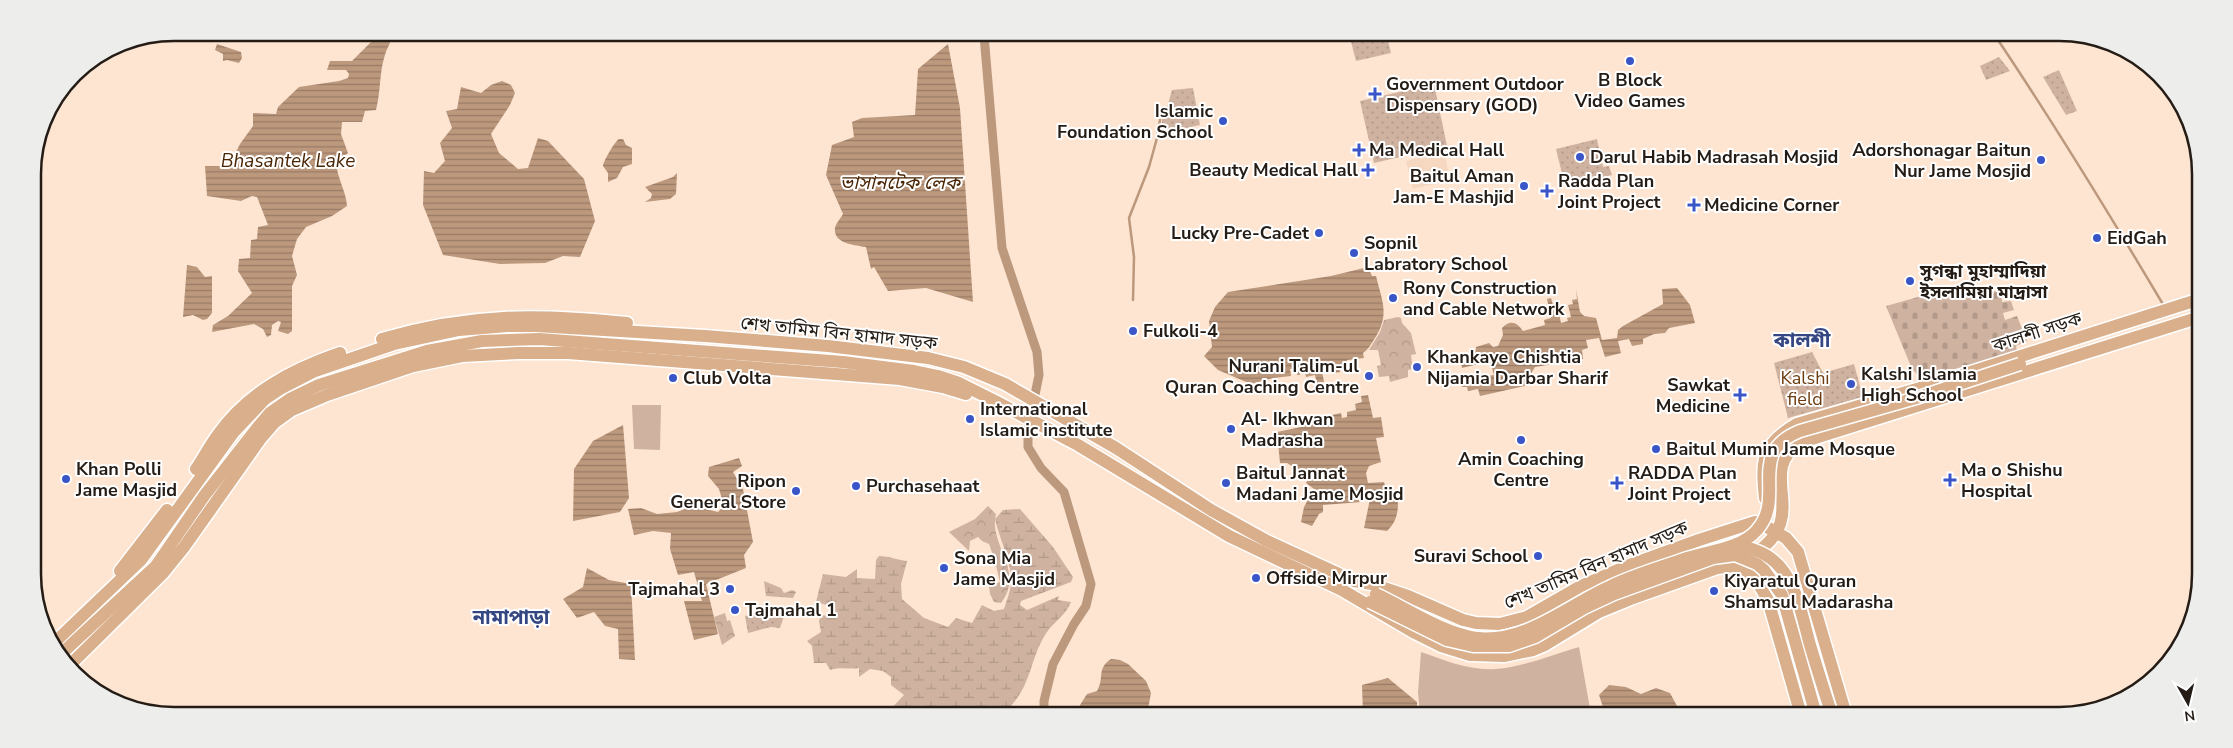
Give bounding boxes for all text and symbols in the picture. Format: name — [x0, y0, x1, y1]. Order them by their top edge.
marker: B Block Video Games — [1624, 55, 1636, 67]
place label: B Block Video Games — [1574, 68, 1686, 113]
place label: Government Outdoor Dispensary (GOD) — [1386, 72, 1564, 117]
marker: Government Outdoor Dispensary (GOD) — [1368, 87, 1382, 101]
place label: Islamic Foundation School — [1057, 99, 1213, 144]
marker: Islamic Foundation School — [1217, 115, 1229, 127]
place label: Ma Medical Hall — [1369, 138, 1504, 162]
place label: Adorshonagar Baitun Nur Jame Mosjid — [1852, 138, 2031, 183]
marker: Ma Medical Hall — [1353, 144, 1365, 156]
place label: Darul Habib Madrasah Mosjid — [1590, 145, 1838, 169]
water label: Bhasantek Lake — [221, 148, 355, 174]
marker: Darul Habib Madrasah Mosjid — [1574, 151, 1586, 163]
marker: Adorshonagar Baitun Nur Jame Mosjid — [2035, 154, 2047, 166]
place label: Beauty Medical Hall — [1189, 158, 1358, 182]
marker: Beauty Medical Hall — [1362, 164, 1374, 176]
place label: Baitul Aman Jam-E Mashjid — [1393, 164, 1514, 209]
place label: Radda Plan Joint Project — [1557, 169, 1660, 214]
water label: ভাসানটেক লেক — [840, 170, 964, 196]
marker: Baitul Aman Jam-E Mashjid — [1518, 180, 1530, 192]
marker: Radda Plan Joint Project — [1540, 184, 1554, 198]
place label: Medicine Corner — [1704, 193, 1839, 217]
marker: Medicine Corner — [1688, 199, 1700, 211]
place label: Lucky Pre-Cadet — [1171, 221, 1309, 245]
place label: EidGah — [2107, 226, 2167, 250]
marker: Lucky Pre-Cadet — [1313, 227, 1325, 239]
place label: Sopnil Labratory School — [1364, 231, 1508, 276]
marker: EidGah — [2091, 232, 2103, 244]
marker: Sopnil Labratory School — [1348, 247, 1360, 259]
place label: সুগন্ধা মুহাম্মাদিয়া ইসলামিয়া মাদ্রাসা — [1919, 259, 2048, 304]
marker: সুগন্ধা মুহাম্মাদিয়া ইসলামিয়া মাদ্রাসা — [1904, 275, 1916, 287]
place label: Rony Construction and Cable Network — [1403, 276, 1565, 321]
marker: Rony Construction and Cable Network — [1387, 292, 1399, 304]
street label: কালশী সড়ক — [1988, 306, 2085, 358]
street label: শেখ তামিম বিন হামাদ সড়ক — [739, 311, 939, 355]
place label: Fulkoli-4 — [1143, 319, 1218, 343]
marker: Fulkoli-4 — [1127, 325, 1139, 337]
district label: কালশী — [1773, 327, 1831, 354]
place label: Khankaye Chishtia Nijamia Darbar Sharif — [1427, 345, 1608, 390]
place label: Nurani Talim-ul Quran Coaching Centre — [1165, 354, 1359, 399]
marker: Khankaye Chishtia Nijamia Darbar Sharif — [1411, 361, 1423, 373]
place label: Kalshi Islamia High School — [1861, 362, 1977, 407]
place label: Club Volta — [683, 366, 771, 390]
park label: Kalshi field — [1780, 366, 1830, 411]
marker: Nurani Talim-ul Quran Coaching Centre — [1363, 370, 1375, 382]
marker: Club Volta — [667, 372, 679, 384]
place label: Sawkat Medicine — [1656, 373, 1730, 418]
marker: Kalshi Islamia High School — [1845, 378, 1857, 390]
marker: Sawkat Medicine — [1734, 389, 1746, 401]
place label: International Islamic institute — [980, 397, 1113, 442]
place label: Al- Ikhwan Madrasha — [1241, 407, 1333, 452]
marker: International Islamic institute — [964, 413, 976, 425]
marker: Al- Ikhwan Madrasha — [1225, 423, 1237, 435]
marker: Amin Coaching Centre — [1515, 434, 1527, 446]
place label: Baitul Mumin Jame Mosque — [1666, 437, 1895, 461]
marker: Baitul Mumin Jame Mosque — [1650, 443, 1662, 455]
place label: Amin Coaching Centre — [1458, 447, 1584, 492]
place label: Khan Polli Jame Masjid — [75, 457, 177, 502]
place label: Ma o Shishu Hospital — [1961, 458, 2063, 503]
place label: Baitul Jannat Madani Jame Mosjid — [1236, 461, 1404, 506]
place label: RADDA Plan Joint Project — [1627, 461, 1737, 506]
place label: Ripon General Store — [670, 469, 786, 514]
marker: Khan Polli Jame Masjid — [60, 473, 72, 485]
marker: Ma o Shishu Hospital — [1943, 473, 1957, 487]
place label: Purchasehaat — [866, 474, 980, 498]
marker: RADDA Plan Joint Project — [1610, 476, 1624, 490]
marker: Baitul Jannat Madani Jame Mosjid — [1220, 477, 1232, 489]
marker: Purchasehaat — [850, 480, 862, 492]
marker: Ripon General Store — [790, 485, 802, 497]
street label: শেখ তামিম বিন হামাদ সড়ক — [1500, 515, 1692, 615]
place label: Suravi School — [1414, 544, 1528, 568]
place label: Sona Mia Jame Masjid — [953, 546, 1055, 591]
marker: Suravi School — [1532, 550, 1544, 562]
marker: Sona Mia Jame Masjid — [938, 562, 950, 574]
place label: Offside Mirpur — [1266, 566, 1387, 590]
place label: Kiyaratul Quran Shamsul Madarasha — [1724, 569, 1893, 614]
marker: Offside Mirpur — [1250, 572, 1262, 584]
place label: Tajmahal 3 — [628, 577, 720, 601]
marker: Tajmahal 3 — [724, 583, 736, 595]
marker: Kiyaratul Quran Shamsul Madarasha — [1708, 585, 1720, 597]
place label: Tajmahal 1 — [745, 598, 837, 622]
district label: নামাপাড়া — [472, 604, 550, 631]
marker: Tajmahal 1 — [729, 604, 741, 616]
north arrow — [2163, 678, 2213, 728]
text: N — [2183, 705, 2196, 726]

